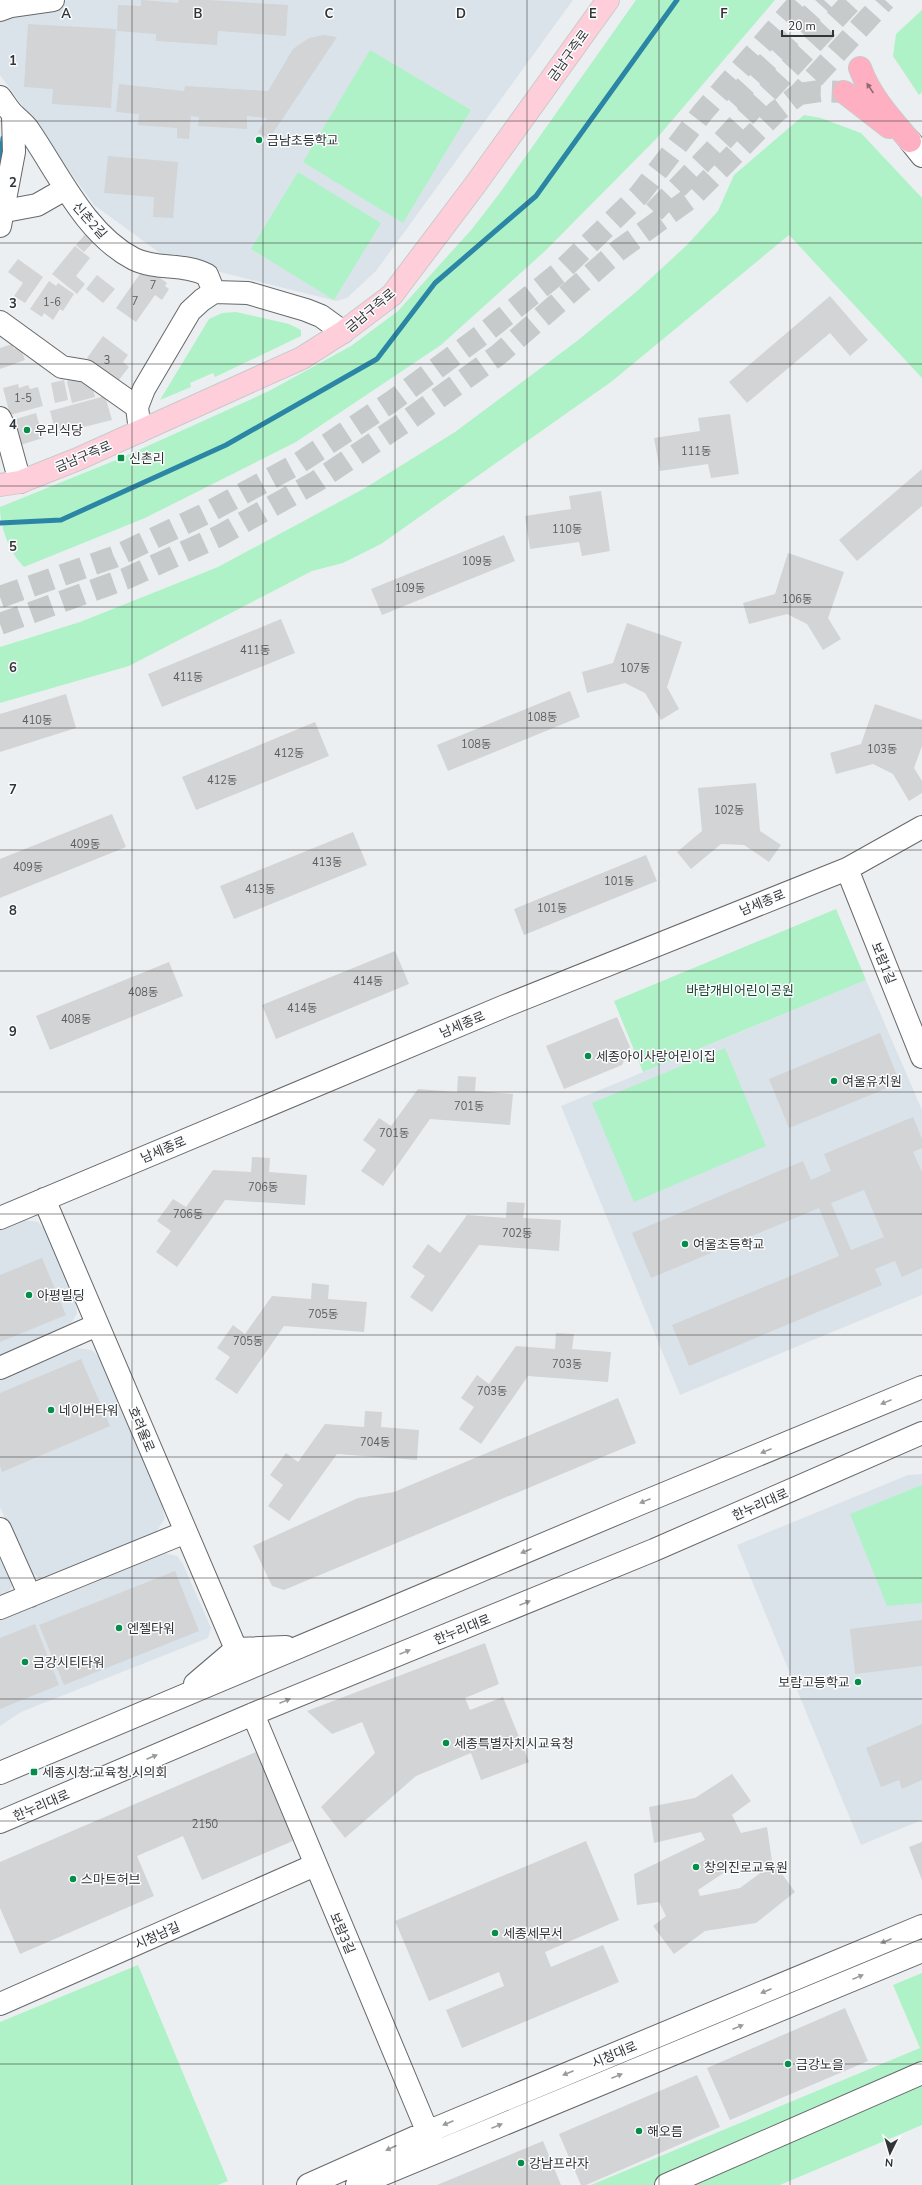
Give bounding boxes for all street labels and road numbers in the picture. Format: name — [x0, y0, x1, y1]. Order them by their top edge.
street label: 금남구즉로 — [544, 26, 594, 85]
street label: 신촌2길 — [68, 198, 111, 243]
street label: 금남구즉로 — [342, 285, 399, 337]
street label: 금남구즉로 — [52, 437, 114, 477]
street label: 남세종로 — [737, 886, 788, 920]
street label: 보람1길 — [867, 940, 900, 987]
street label: 남세종로 — [437, 1007, 488, 1043]
street label: 남세종로 — [138, 1132, 189, 1168]
street label: 호려울로 — [123, 1404, 159, 1455]
street label: 한누리대로 — [729, 1485, 791, 1525]
street label: 한누리대로 — [431, 1610, 494, 1649]
street label: 한누리대로 — [10, 1786, 72, 1826]
street label: 보람3길 — [325, 1910, 359, 1957]
street label: 시청남길 — [132, 1918, 183, 1954]
street label: 시청대로 — [589, 2037, 640, 2073]

